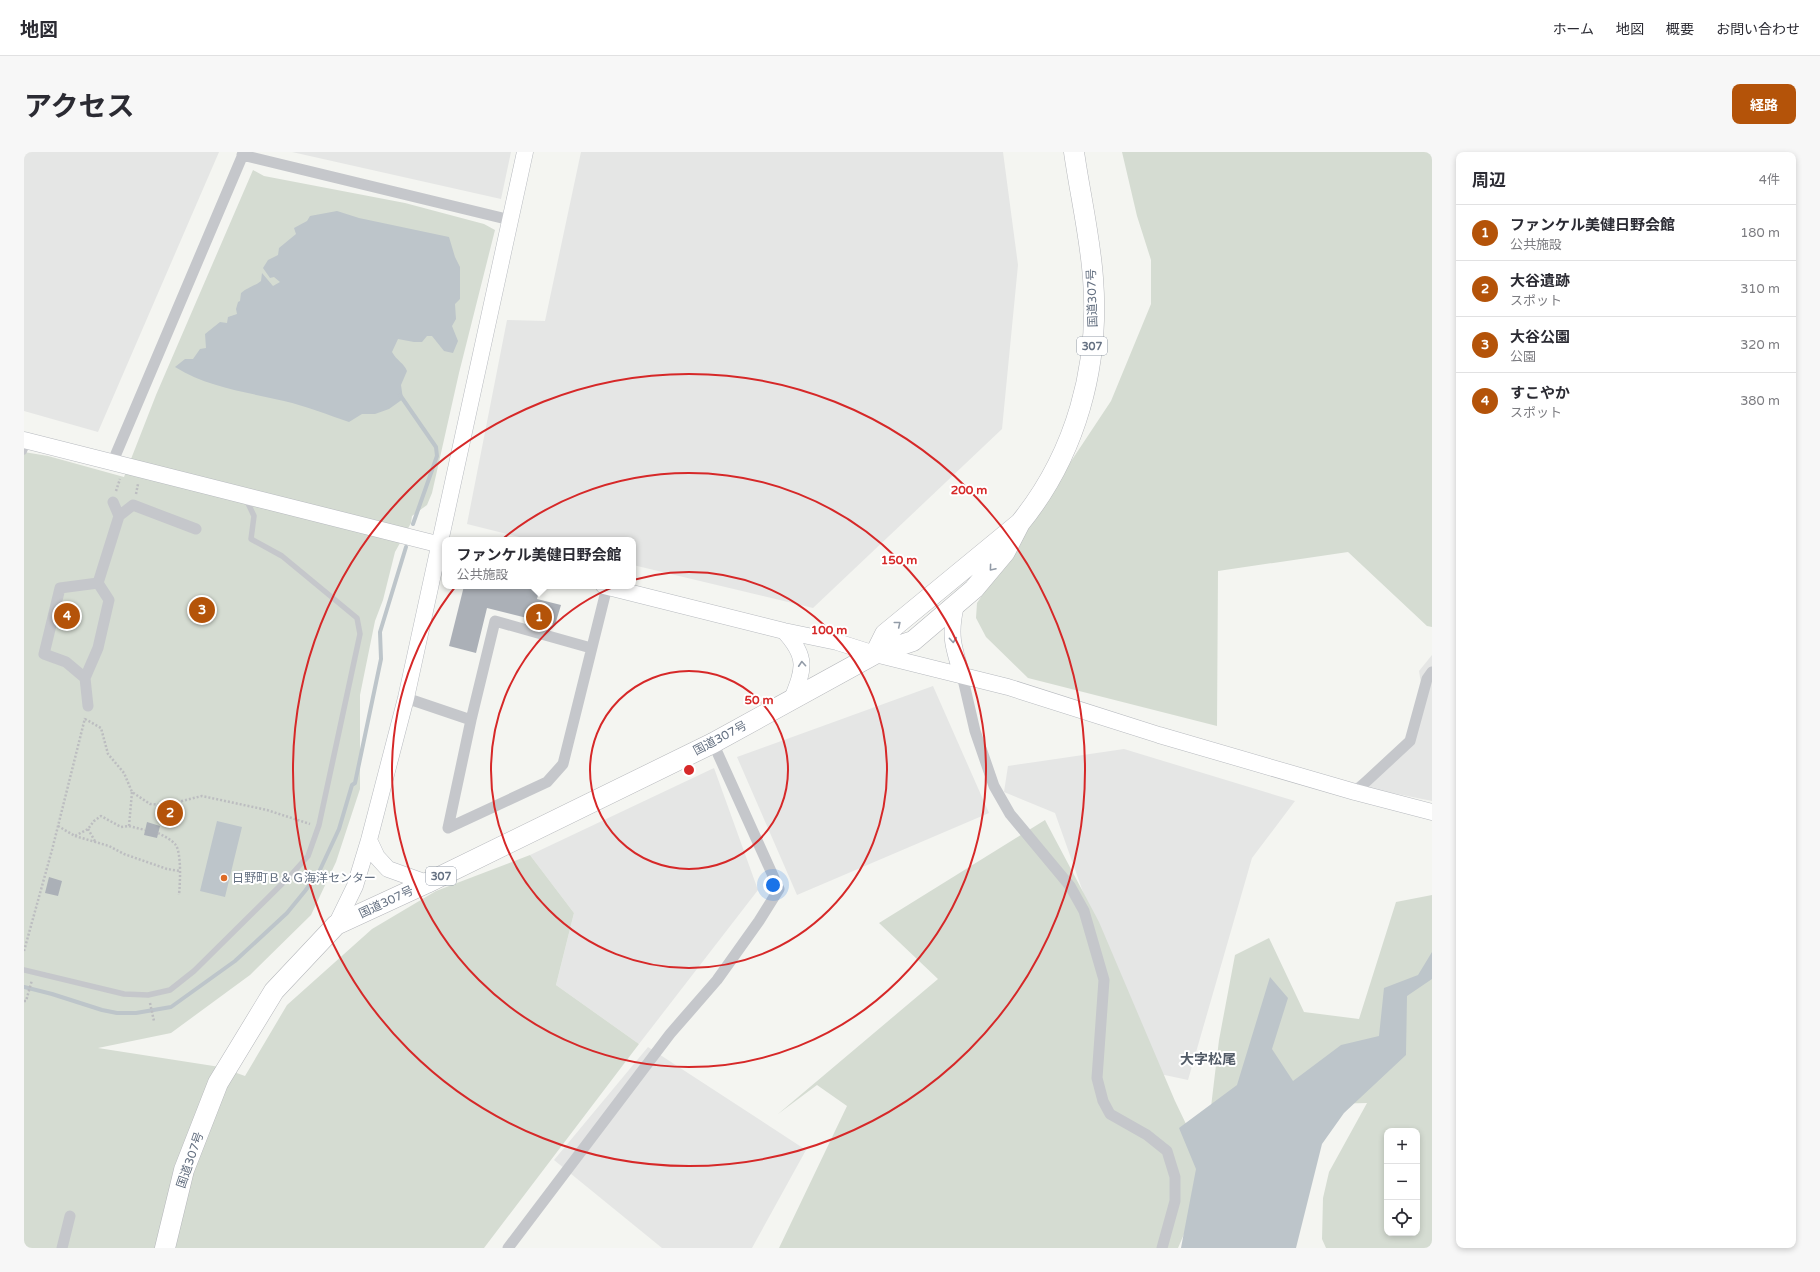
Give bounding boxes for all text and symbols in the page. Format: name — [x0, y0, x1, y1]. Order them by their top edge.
text: 地図 — [20, 19, 58, 41]
text: ホーム — [1552, 21, 1594, 38]
text: 地図 — [1616, 21, 1644, 38]
text: 概要 — [1666, 21, 1694, 38]
text: お問い合わせ — [1716, 21, 1800, 38]
button: 経路 — [1732, 84, 1796, 124]
text: アクセス — [24, 90, 135, 124]
text: 周辺 — [1472, 170, 1506, 191]
text: 4件 — [1759, 172, 1780, 188]
text: ファンケル美健日野会館 — [1510, 216, 1675, 234]
text: 1 — [1481, 225, 1489, 241]
text: 180 m — [1740, 225, 1780, 241]
text: 公共施設 — [1510, 237, 1562, 253]
street label: 国道307号 — [1084, 268, 1100, 328]
text: 大谷遺跡 — [1510, 272, 1570, 290]
text: 2 — [1481, 281, 1489, 297]
text: 310 m — [1740, 281, 1780, 297]
text: スポット — [1510, 293, 1562, 309]
text: 大谷公園 — [1510, 328, 1570, 346]
road number: 307 — [1077, 337, 1107, 355]
text: 3 — [1481, 337, 1489, 353]
text: 320 m — [1740, 337, 1780, 353]
text: 公園 — [1510, 349, 1536, 365]
text: すこやか — [1510, 384, 1570, 402]
text: 4 — [1481, 393, 1489, 409]
text: 380 m — [1740, 393, 1780, 409]
text: スポット — [1510, 405, 1562, 421]
text: 200 m — [951, 483, 987, 497]
popup — [442, 537, 636, 589]
text: ファンケル美健日野会館 — [456, 546, 622, 564]
text: 150 m — [881, 553, 917, 567]
one-way arrow — [989, 563, 996, 571]
text: 公共施設 — [456, 567, 509, 583]
pin: 3 — [189, 595, 215, 625]
pin: 4 — [54, 601, 80, 631]
pin: 1 — [526, 602, 552, 632]
one-way arrow — [894, 621, 901, 628]
text: 100 m — [811, 623, 847, 637]
one-way arrow — [948, 637, 957, 643]
one-way arrow — [797, 660, 806, 667]
text: 50 m — [744, 693, 774, 707]
street label: 国道307号 — [691, 718, 749, 758]
centre of rings — [682, 763, 696, 777]
pin: 2 — [157, 798, 183, 828]
road number: 307 — [426, 867, 456, 885]
place label: 日野町Ｂ＆Ｇ海洋センター — [232, 871, 376, 885]
marker: 日野町Ｂ＆Ｇ海洋センター — [219, 873, 229, 883]
your location — [763, 875, 783, 895]
street label: 国道307号 — [356, 883, 416, 921]
district label: 大字松尾 — [1180, 1051, 1236, 1068]
map controls — [1384, 1128, 1420, 1236]
button: + — [1384, 1128, 1420, 1164]
street label: 国道307号 — [174, 1130, 206, 1190]
button: − — [1384, 1164, 1420, 1200]
button: locate — [1384, 1200, 1420, 1236]

